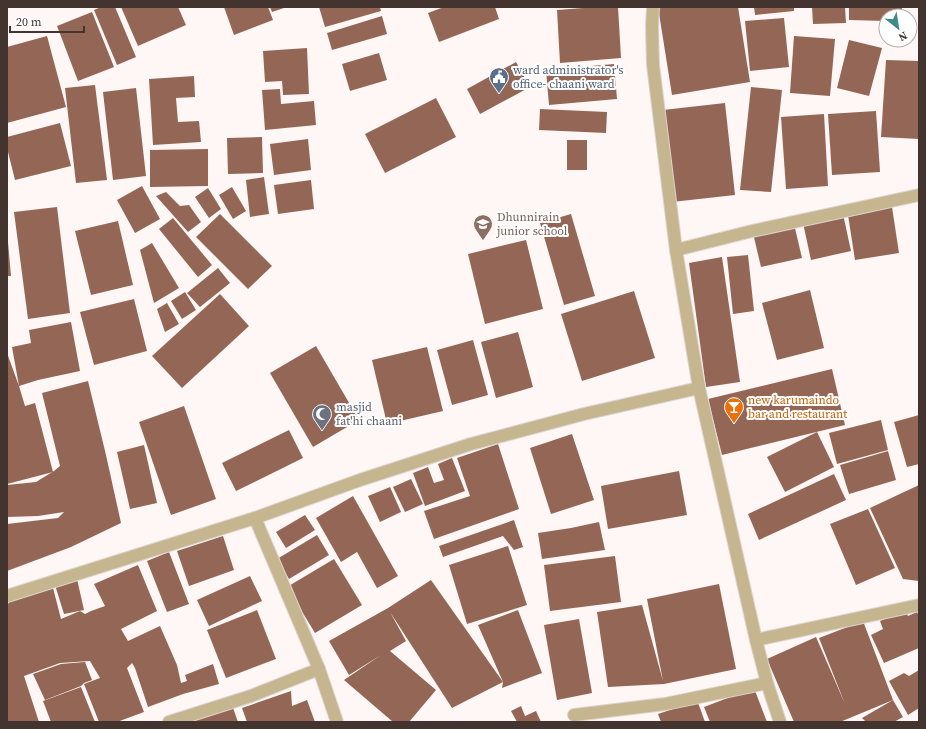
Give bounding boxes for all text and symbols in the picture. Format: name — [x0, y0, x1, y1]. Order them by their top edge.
scale bar — [10, 8, 84, 34]
north arrow — [878, 8, 918, 48]
text: 20 m — [16, 14, 42, 30]
text: N — [896, 28, 910, 45]
place label: ward administrator's office- chaani ward — [513, 62, 624, 92]
public building icon: ward administrator's office- chaani ward — [488, 66, 510, 94]
place label: Dhunnirain junior school — [496, 209, 568, 239]
school or university icon: Dhunnirain junior school — [472, 213, 494, 241]
place label: new karumaindo bar and restaurant — [748, 392, 847, 422]
bar icon: new karumaindo bar and restaurant — [723, 396, 745, 424]
place label: masjid fat'hi chaani — [336, 399, 403, 429]
mosque icon: masjid fat'hi chaani — [311, 403, 333, 431]

